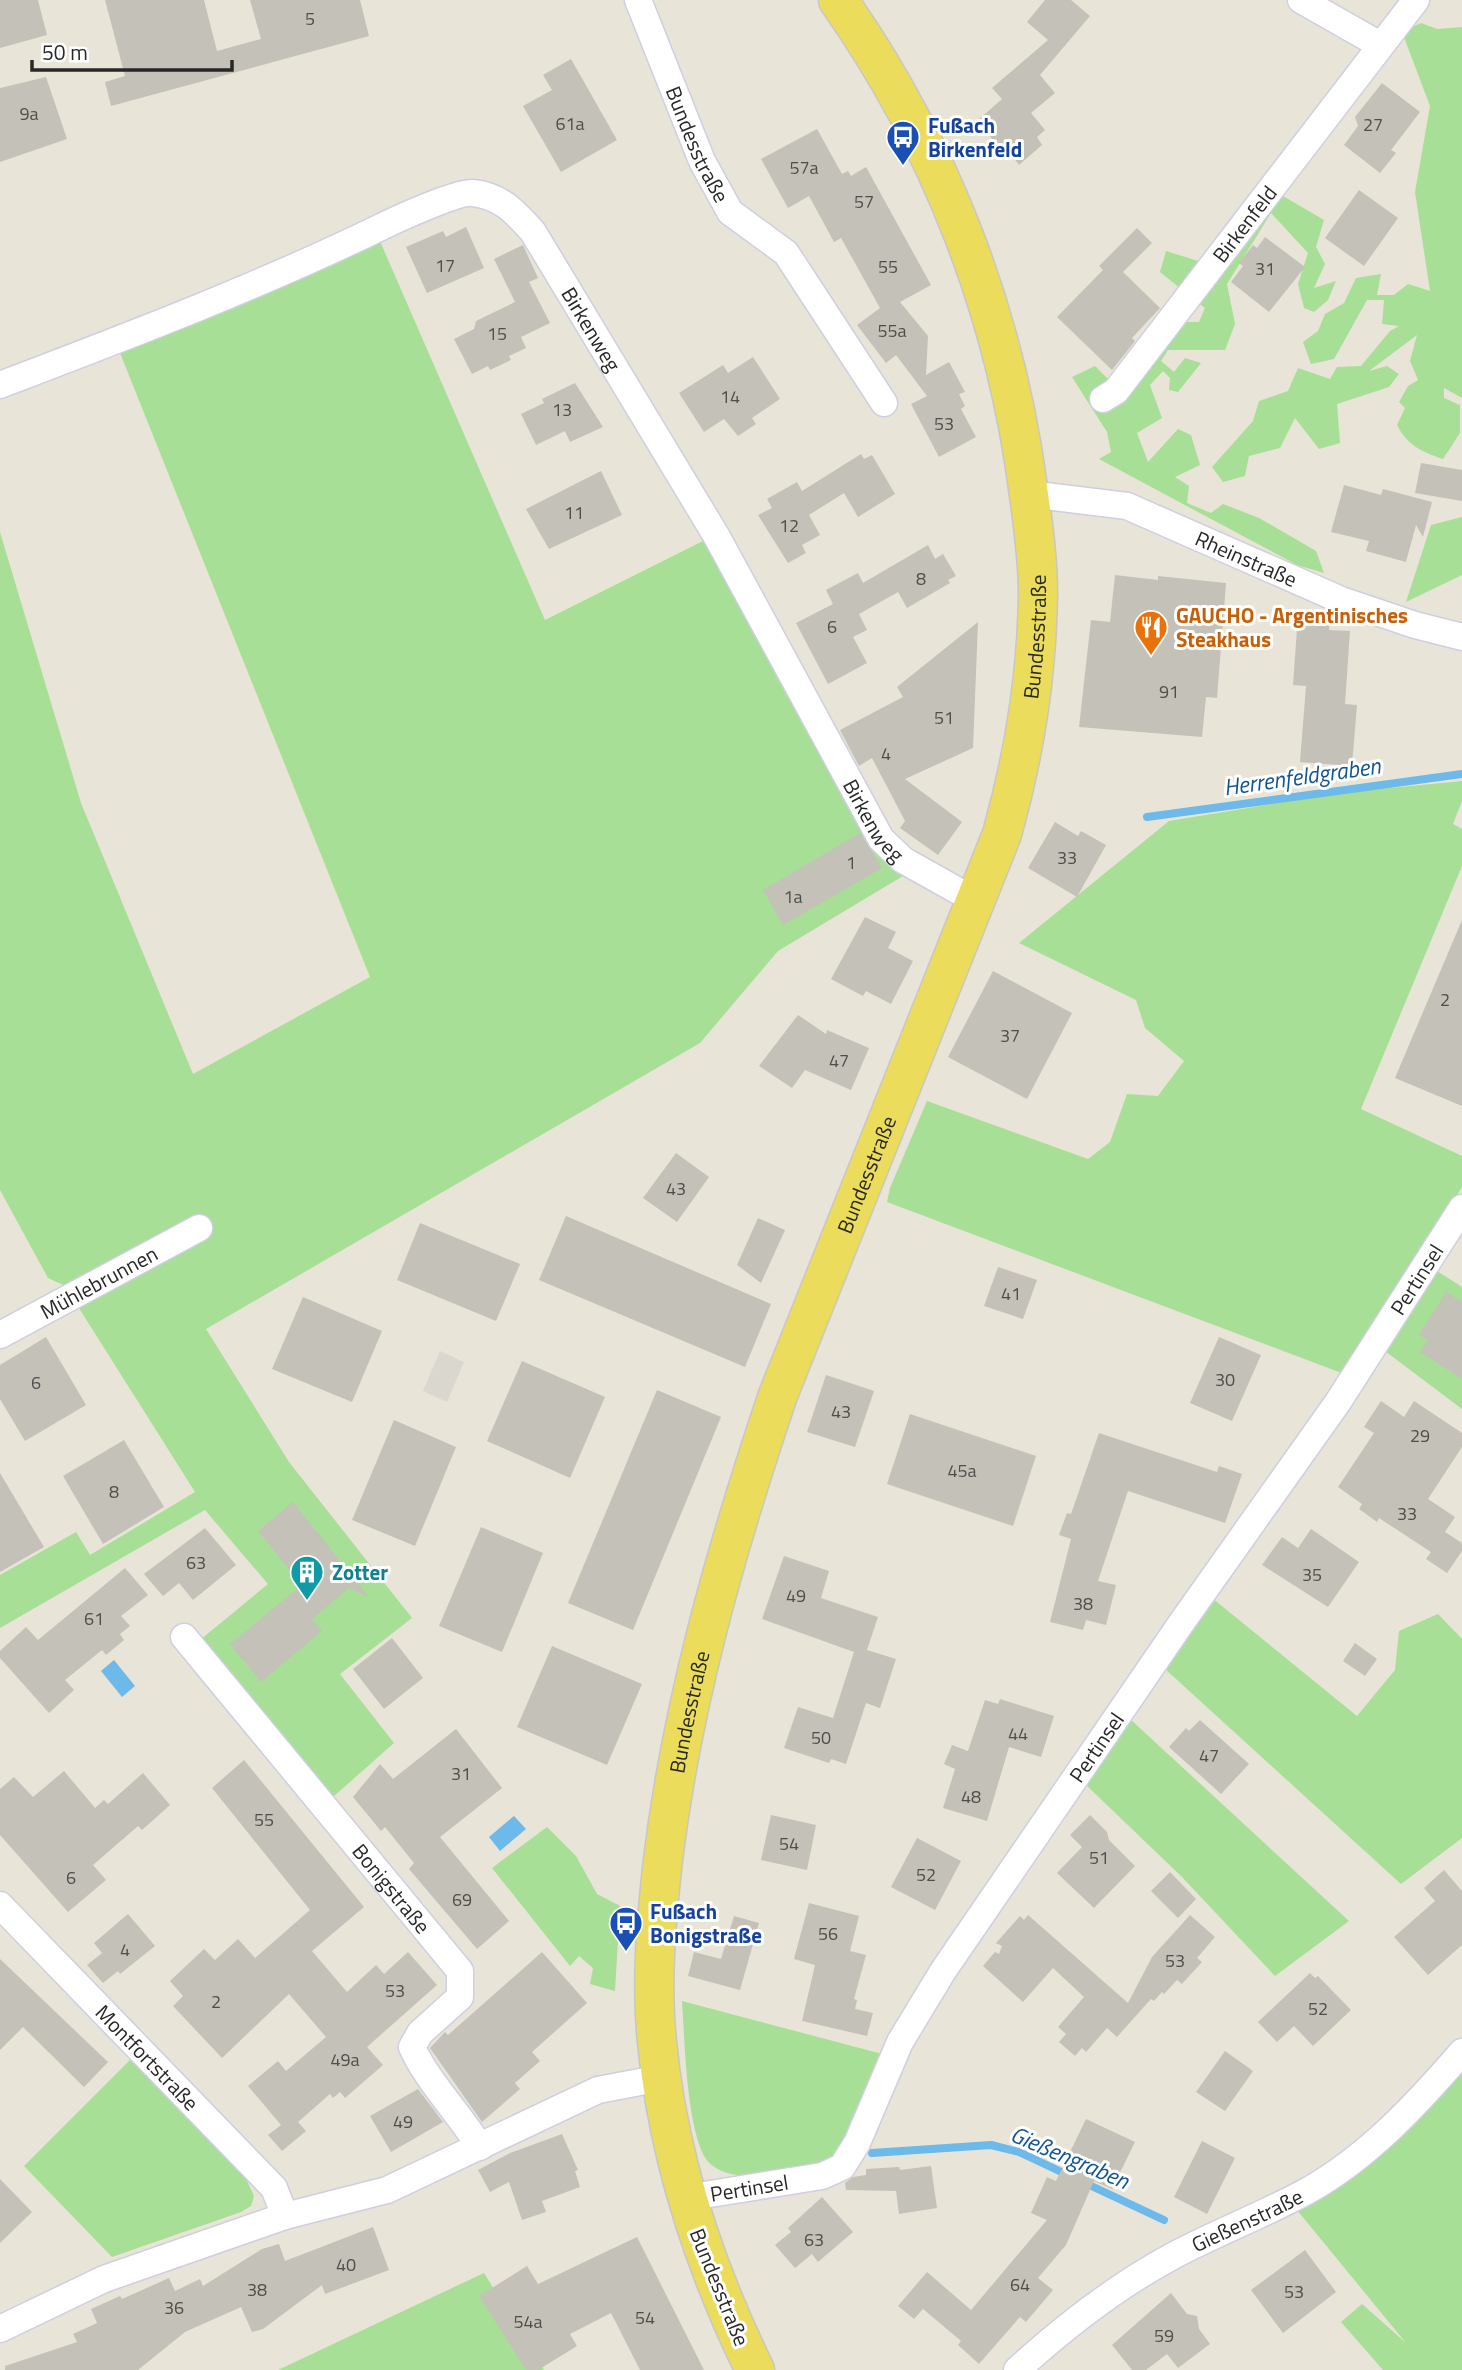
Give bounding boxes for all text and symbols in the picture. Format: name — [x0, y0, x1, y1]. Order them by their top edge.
house number: 5 — [305, 5, 315, 32]
scale bar — [32, 28, 231, 72]
text: 50 m — [42, 36, 88, 68]
street label: Bundesstraße — [658, 81, 738, 208]
house number: 9a — [19, 100, 39, 127]
place label: Fußach Birkenfeld — [928, 109, 1022, 165]
house number: 61a — [555, 110, 585, 137]
house number: 27 — [1363, 111, 1383, 138]
bus stop icon: Fußach Birkenfeld — [884, 118, 922, 167]
house number: 57a — [789, 154, 819, 181]
street label: Birkenfeld — [1204, 178, 1284, 269]
house number: 57 — [854, 188, 874, 215]
house number: 17 — [435, 252, 455, 279]
house number: 55 — [878, 253, 898, 280]
house number: 31 — [1255, 255, 1275, 282]
street label: Birkenweg — [554, 281, 630, 378]
house number: 55a — [877, 317, 907, 344]
house number: 15 — [487, 320, 507, 347]
house number: 14 — [720, 383, 740, 410]
house number: 13 — [552, 396, 572, 423]
house number: 53 — [934, 410, 954, 437]
house number: 11 — [564, 499, 584, 526]
house number: 12 — [779, 512, 799, 539]
street label: Rheinstraße — [1190, 522, 1302, 595]
house number: 8 — [916, 565, 926, 592]
street label: Bundesstraße — [1014, 574, 1054, 701]
place label: GAUCHO - Argentinisches Steakhaus — [1176, 599, 1408, 655]
restaurant icon: GAUCHO - Argentinisches Steakhaus — [1132, 608, 1170, 657]
house number: 6 — [827, 613, 837, 640]
house number: 91 — [1159, 678, 1179, 705]
house number: 51 — [934, 704, 954, 731]
house number: 4 — [881, 740, 891, 767]
water label: Herrenfeldgraben — [1221, 748, 1383, 804]
street label: Birkenweg — [835, 773, 912, 870]
house number: 33 — [1057, 844, 1077, 871]
house number: 1 — [846, 849, 856, 876]
house number: 1a — [783, 883, 803, 910]
house number: 2 — [1440, 986, 1450, 1013]
house number: 37 — [1000, 1022, 1020, 1049]
house number: 47 — [829, 1047, 849, 1074]
street label: Bundesstraße — [828, 1111, 904, 1238]
house number: 43 — [666, 1175, 686, 1202]
street label: Mühlebrunnen — [34, 1237, 163, 1327]
street label: Pertinsel — [1382, 1238, 1451, 1321]
house number: 41 — [1001, 1280, 1021, 1307]
house number: 30 — [1215, 1366, 1235, 1393]
house number: 6 — [31, 1369, 41, 1396]
house number: 43 — [831, 1398, 851, 1425]
house number: 29 — [1410, 1422, 1430, 1449]
house number: 45a — [947, 1457, 977, 1484]
house number: 8 — [109, 1478, 119, 1505]
house number: 33 — [1397, 1500, 1417, 1527]
house number: 63 — [186, 1549, 206, 1576]
building icon: Zotter — [288, 1553, 326, 1602]
place label: Zotter — [332, 1556, 388, 1588]
house number: 35 — [1302, 1561, 1322, 1588]
house number: 49 — [786, 1582, 806, 1609]
house number: 38 — [1073, 1590, 1093, 1617]
house number: 61 — [84, 1605, 104, 1632]
street label: Bundesstraße — [660, 1647, 718, 1776]
street label: Pertinsel — [1061, 1706, 1132, 1789]
house number: 44 — [1008, 1720, 1028, 1747]
house number: 50 — [811, 1724, 831, 1751]
house number: 47 — [1199, 1742, 1219, 1769]
house number: 31 — [451, 1760, 471, 1787]
house number: 48 — [961, 1783, 981, 1810]
house number: 55 — [254, 1806, 274, 1833]
house number: 54 — [779, 1830, 799, 1857]
street label: Bonigstraße — [345, 1836, 439, 1940]
house number: 51 — [1089, 1844, 1109, 1871]
house number: 52 — [916, 1861, 936, 1888]
house number: 6 — [66, 1864, 76, 1891]
house number: 69 — [452, 1886, 472, 1913]
place label: Fußach Bonigstraße — [650, 1895, 762, 1951]
bus stop icon: Fußach Bonigstraße — [607, 1904, 645, 1953]
house number: 56 — [818, 1920, 838, 1947]
house number: 4 — [120, 1936, 130, 1963]
house number: 53 — [1165, 1947, 1185, 1974]
house number: 53 — [385, 1977, 405, 2004]
house number: 2 — [211, 1988, 221, 2015]
house number: 52 — [1308, 1995, 1328, 2022]
street label: Montfortstraße — [88, 1997, 207, 2118]
house number: 49a — [330, 2046, 360, 2073]
house number: 49 — [393, 2108, 413, 2135]
water label: Gießengraben — [1005, 2116, 1135, 2198]
street label: Pertinsel — [708, 2166, 791, 2210]
street label: Gießenstraße — [1186, 2180, 1308, 2260]
street label: Bundesstraße — [682, 2223, 758, 2351]
house number: 63 — [804, 2226, 824, 2253]
house number: 40 — [336, 2251, 356, 2278]
house number: 64 — [1010, 2271, 1030, 2298]
house number: 38 — [247, 2276, 267, 2303]
house number: 53 — [1284, 2278, 1304, 2305]
house number: 36 — [164, 2294, 184, 2321]
house number: 54 — [635, 2304, 655, 2331]
house number: 54a — [513, 2308, 543, 2335]
house number: 59 — [1154, 2322, 1174, 2349]

